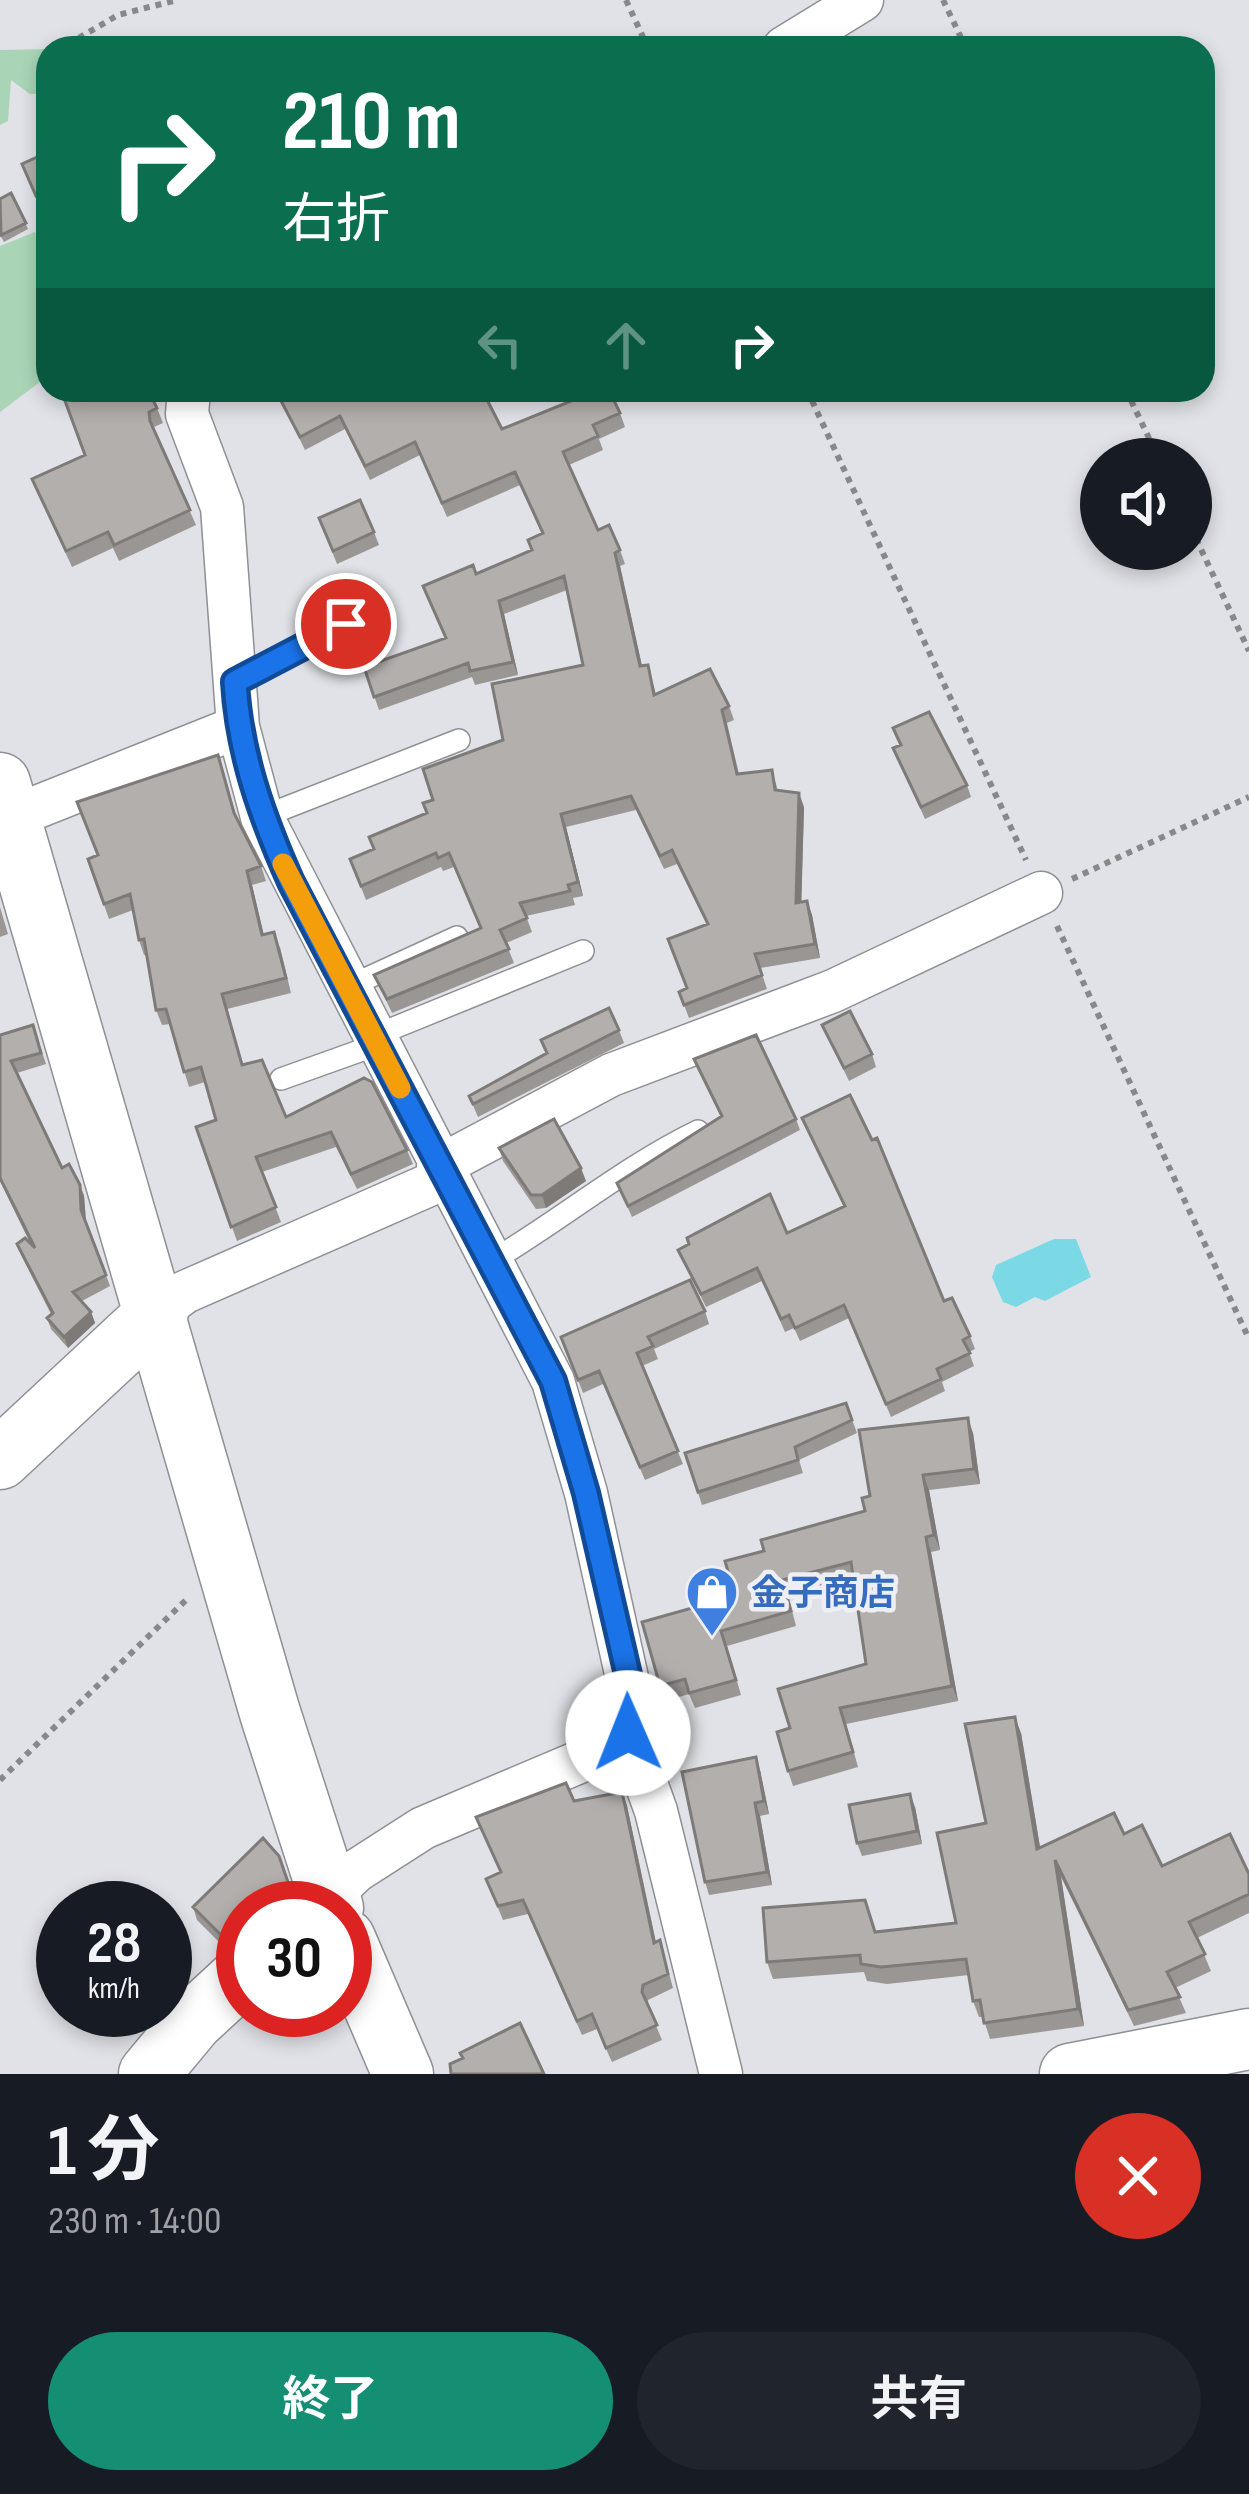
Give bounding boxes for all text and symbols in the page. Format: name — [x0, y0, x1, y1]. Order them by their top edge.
text: 210 m — [282, 72, 461, 173]
icon: right — [84, 84, 240, 240]
text: 右折 — [282, 188, 390, 253]
icon: left — [467, 312, 533, 378]
icon: ahead — [593, 312, 659, 378]
icon: right — [719, 312, 785, 378]
map controls — [1080, 438, 1212, 570]
button: sound — [1080, 438, 1212, 570]
pin — [295, 573, 397, 675]
icon: arrive — [313, 591, 379, 657]
shop icon: 金子商店 — [684, 1564, 740, 1638]
place label: 金子商店 — [751, 1573, 895, 1616]
position arrow — [565, 1670, 691, 1796]
speed limit sign: 30 — [216, 1881, 372, 2037]
text: 28 — [87, 1908, 141, 1980]
text: km/h — [88, 1971, 140, 2007]
text: 1 分 — [48, 2109, 159, 2196]
button: close — [1075, 2113, 1201, 2239]
text: 230 m · 14:00 — [48, 2198, 221, 2245]
button: 終了 — [48, 2332, 613, 2470]
button: 共有 — [637, 2332, 1201, 2470]

